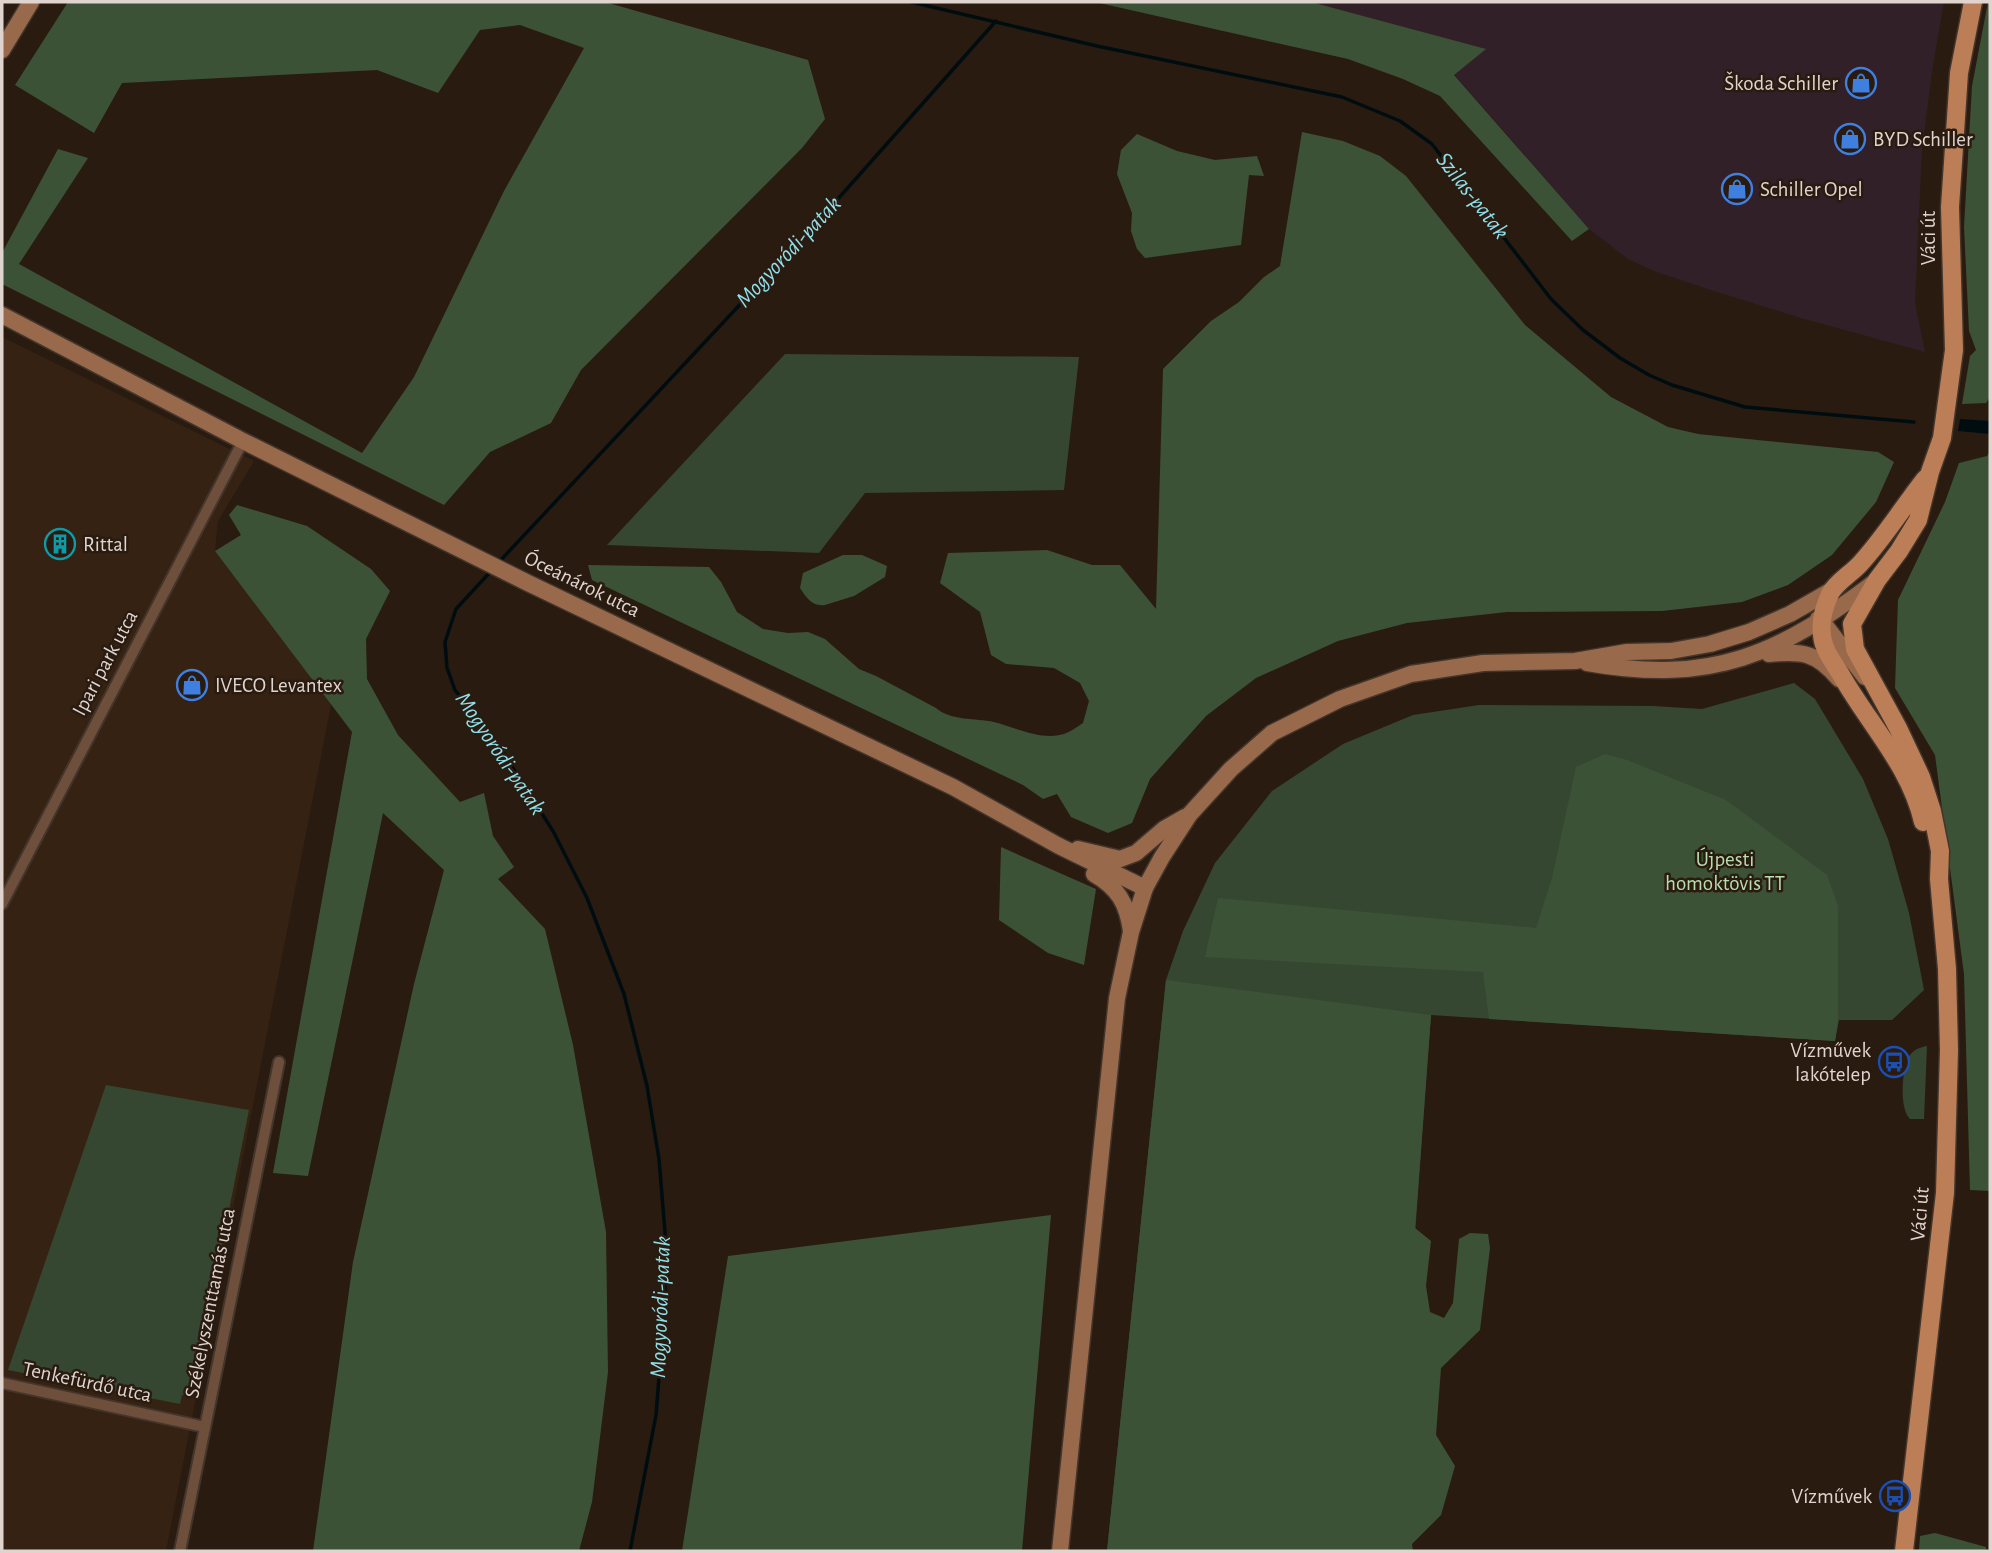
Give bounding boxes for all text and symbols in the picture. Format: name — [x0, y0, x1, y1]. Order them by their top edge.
shop icon: Škoda Schiller — [1844, 66, 1878, 100]
place label: Škoda Schiller — [1724, 71, 1838, 94]
shop icon: BYD Schiller — [1833, 122, 1867, 156]
place label: BYD Schiller — [1873, 129, 1973, 150]
water label: Szilas-patak — [1431, 148, 1513, 244]
shop icon: Schiller Opel — [1720, 172, 1754, 206]
place label: Schiller Opel — [1760, 179, 1863, 200]
water label: Mogyoródi-patak — [732, 192, 846, 312]
street label: Váci út — [1918, 210, 1939, 265]
building icon: Rittal — [43, 527, 77, 561]
place label: Rittal — [83, 534, 128, 555]
street label: Óceánárok utca — [521, 545, 644, 621]
street label: Ipari park utca — [69, 607, 142, 719]
shop icon: IVECO Levantex — [175, 668, 209, 702]
place label: IVECO Levantex — [215, 675, 342, 696]
water label: Mogyoródi-patak — [451, 689, 550, 820]
park label: Újpesti homoktövis TT — [1665, 847, 1785, 894]
place label: Vízművek lakótelep — [1790, 1040, 1871, 1085]
bus stop icon: Vízművek lakótelep — [1877, 1045, 1911, 1079]
street label: Váci út — [1907, 1186, 1933, 1242]
street label: Székelyszenttamás utca — [181, 1206, 239, 1400]
water label: Mogyoródi-patak — [647, 1235, 675, 1379]
street label: Tenkefürdő utca — [21, 1358, 154, 1406]
bus stop icon: Vízművek — [1878, 1479, 1912, 1513]
place label: Vízművek — [1791, 1486, 1872, 1507]

